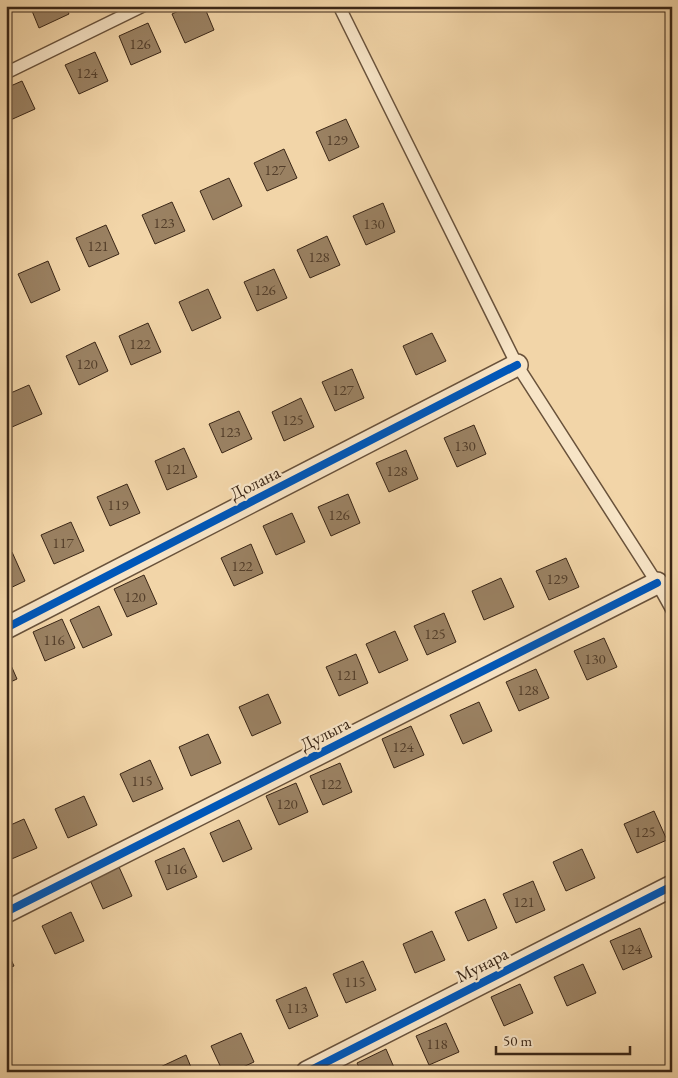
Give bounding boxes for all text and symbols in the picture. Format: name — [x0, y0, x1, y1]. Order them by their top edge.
house number: 126 — [129, 34, 151, 53]
house number: 124 — [76, 63, 99, 82]
house number: 129 — [326, 130, 348, 149]
house number: 127 — [264, 160, 287, 179]
house number: 123 — [153, 213, 175, 232]
house number: 130 — [363, 214, 385, 233]
house number: 121 — [87, 236, 109, 255]
house number: 128 — [308, 247, 330, 266]
house number: 126 — [254, 280, 276, 299]
house number: 122 — [129, 334, 152, 353]
house number: 120 — [76, 354, 98, 373]
house number: 127 — [332, 380, 355, 399]
house number: 125 — [282, 410, 304, 429]
house number: 123 — [219, 422, 241, 441]
house number: 130 — [454, 436, 476, 455]
house number: 121 — [165, 459, 187, 478]
street label: Долана — [226, 460, 285, 505]
house number: 128 — [386, 461, 408, 480]
house number: 119 — [107, 495, 129, 514]
house number: 126 — [328, 505, 350, 524]
house number: 117 — [52, 533, 75, 552]
house number: 122 — [231, 556, 254, 575]
house number: 129 — [546, 569, 568, 588]
house number: 120 — [124, 587, 146, 606]
house number: 125 — [424, 624, 446, 643]
house number: 116 — [43, 630, 65, 649]
house number: 130 — [584, 649, 606, 668]
house number: 121 — [336, 665, 358, 684]
house number: 128 — [517, 680, 539, 699]
street label: Дулыга — [296, 711, 354, 756]
house number: 124 — [392, 737, 415, 756]
house number: 115 — [131, 771, 153, 790]
house number: 122 — [320, 774, 343, 793]
house number: 120 — [276, 794, 298, 813]
house number: 125 — [634, 822, 656, 841]
house number: 116 — [165, 859, 187, 878]
house number: 121 — [513, 892, 535, 911]
house number: 124 — [620, 939, 643, 958]
street label: Мунара — [452, 941, 513, 988]
house number: 115 — [344, 972, 366, 991]
house number: 113 — [286, 998, 308, 1017]
scale bar — [496, 1023, 629, 1055]
text: 50 m — [503, 1031, 532, 1050]
house number: 118 — [426, 1034, 448, 1053]

